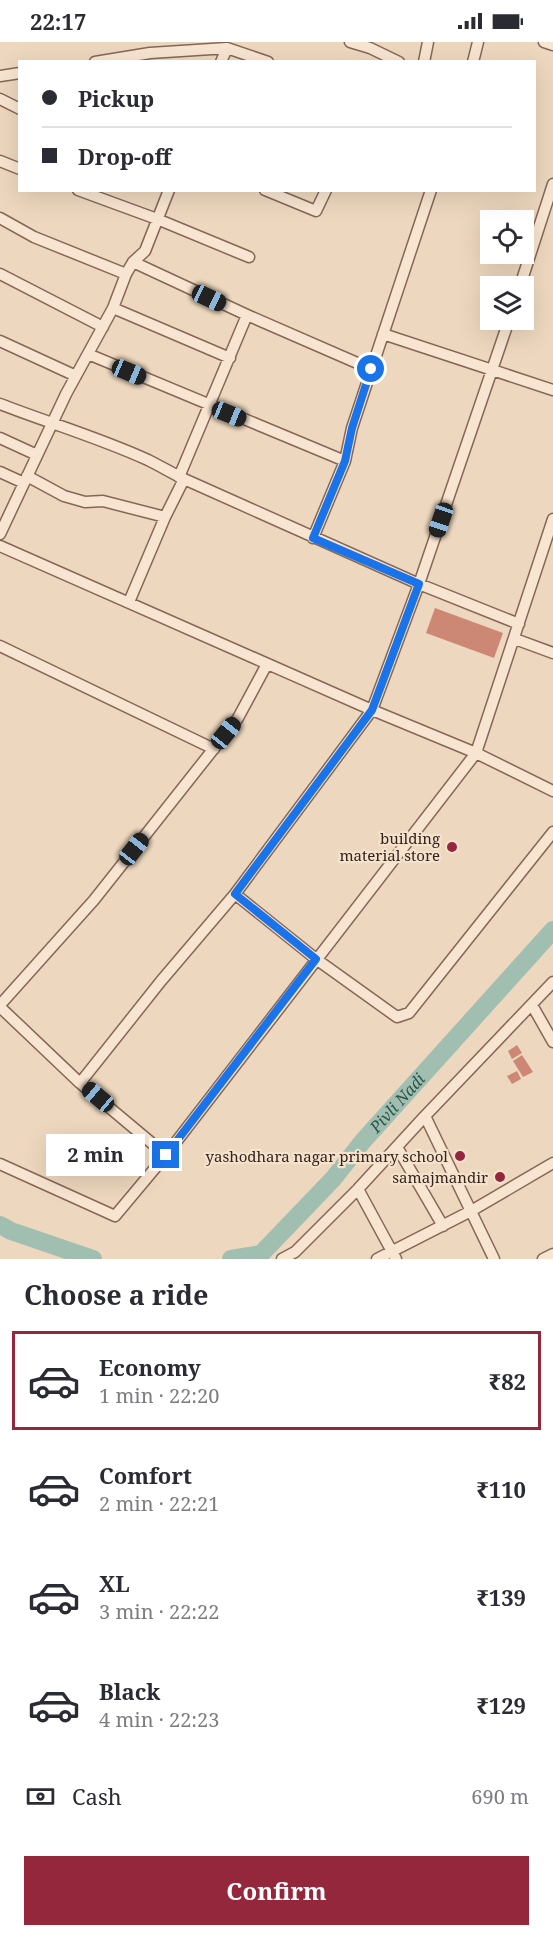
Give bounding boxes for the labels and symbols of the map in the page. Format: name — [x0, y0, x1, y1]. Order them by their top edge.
car — [189, 282, 229, 314]
route start — [357, 355, 384, 382]
car — [109, 357, 149, 387]
car — [209, 399, 249, 429]
car — [427, 500, 455, 540]
car — [208, 713, 244, 753]
place label: building material store — [339, 828, 440, 865]
car — [116, 829, 152, 869]
marker: building material store — [445, 840, 459, 854]
water label: Pivli Nadi — [364, 1068, 430, 1138]
car — [78, 1079, 118, 1115]
callout: 2 min — [46, 1134, 145, 1176]
route end — [152, 1141, 179, 1168]
place label: yashodhara nagar primary school — [205, 1146, 448, 1166]
marker: yashodhara nagar primary school — [453, 1149, 467, 1163]
place label: samajmandir — [392, 1167, 488, 1187]
marker: samajmandir — [493, 1170, 507, 1184]

